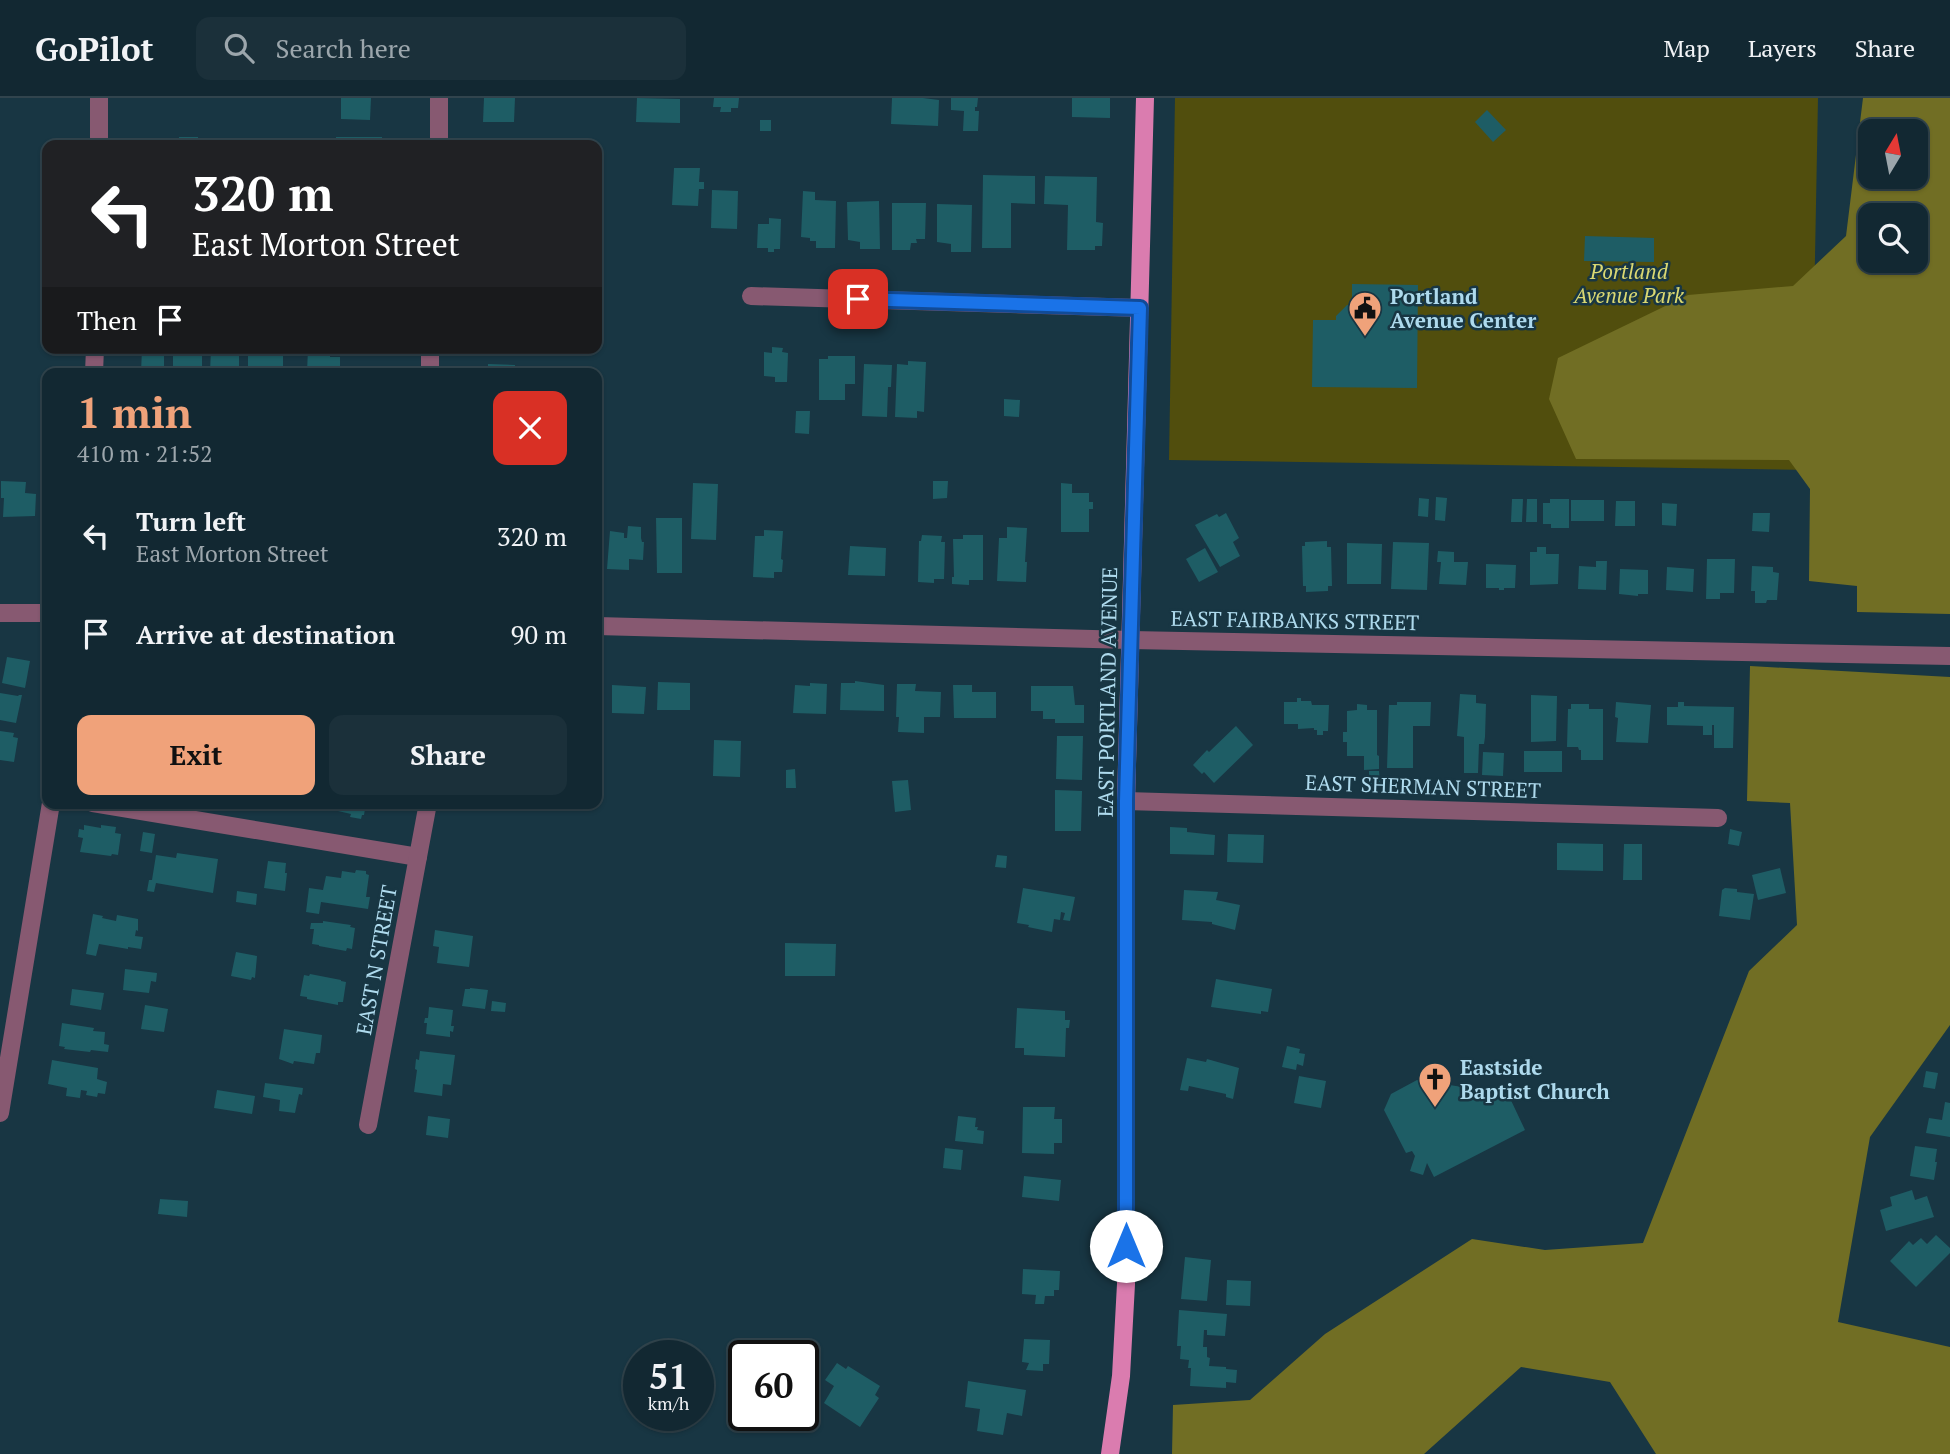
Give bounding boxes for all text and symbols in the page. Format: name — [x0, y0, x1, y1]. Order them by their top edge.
search box — [196, 17, 686, 80]
text: GoPilot — [35, 27, 154, 70]
icon: search — [220, 29, 258, 67]
text: Search here — [276, 31, 411, 65]
text: Map — [1663, 32, 1710, 64]
text: Layers — [1748, 32, 1817, 64]
text: Share — [1855, 32, 1915, 64]
north arrow — [1858, 119, 1928, 189]
map controls — [1858, 119, 1928, 273]
text: 320 m — [192, 160, 334, 225]
icon: left — [77, 168, 168, 259]
button: search — [1858, 203, 1928, 273]
text: East Morton Street — [192, 223, 460, 265]
park label: Portland Avenue Park — [1572, 257, 1685, 309]
pin — [828, 269, 888, 329]
icon: arrive — [839, 280, 877, 318]
place label: Portland Avenue Center — [1390, 282, 1536, 334]
public building icon: Portland Avenue Center — [1346, 289, 1384, 338]
icon: arrive — [151, 301, 189, 339]
text: Then — [77, 303, 137, 337]
text: 1 min — [77, 384, 192, 440]
button: close — [493, 391, 567, 465]
text: 410 m · 21:52 — [77, 438, 212, 469]
text: Turn left — [136, 504, 246, 538]
icon: left — [77, 517, 115, 555]
text: 320 m — [497, 519, 567, 553]
text: East Morton Street — [136, 538, 328, 569]
street label: EAST PORTLAND AVENUE — [1091, 567, 1123, 817]
street label: EAST FAIRBANKS STREET — [1171, 604, 1419, 636]
icon: arrive — [77, 615, 115, 653]
text: Arrive at destination — [136, 617, 395, 651]
text: 90 m — [511, 617, 567, 651]
button: Exit — [77, 715, 315, 795]
button: Share — [329, 715, 567, 795]
street label: EAST SHERMAN STREET — [1304, 768, 1542, 804]
street label: EAST N STREET — [349, 883, 403, 1037]
place label: Eastside Baptist Church — [1460, 1053, 1610, 1105]
church icon: Eastside Baptist Church — [1416, 1060, 1454, 1109]
position arrow — [1089, 1209, 1163, 1283]
speed limit sign: 60 — [728, 1340, 819, 1431]
text: 51 — [649, 1353, 688, 1399]
text: km/h — [648, 1391, 689, 1415]

